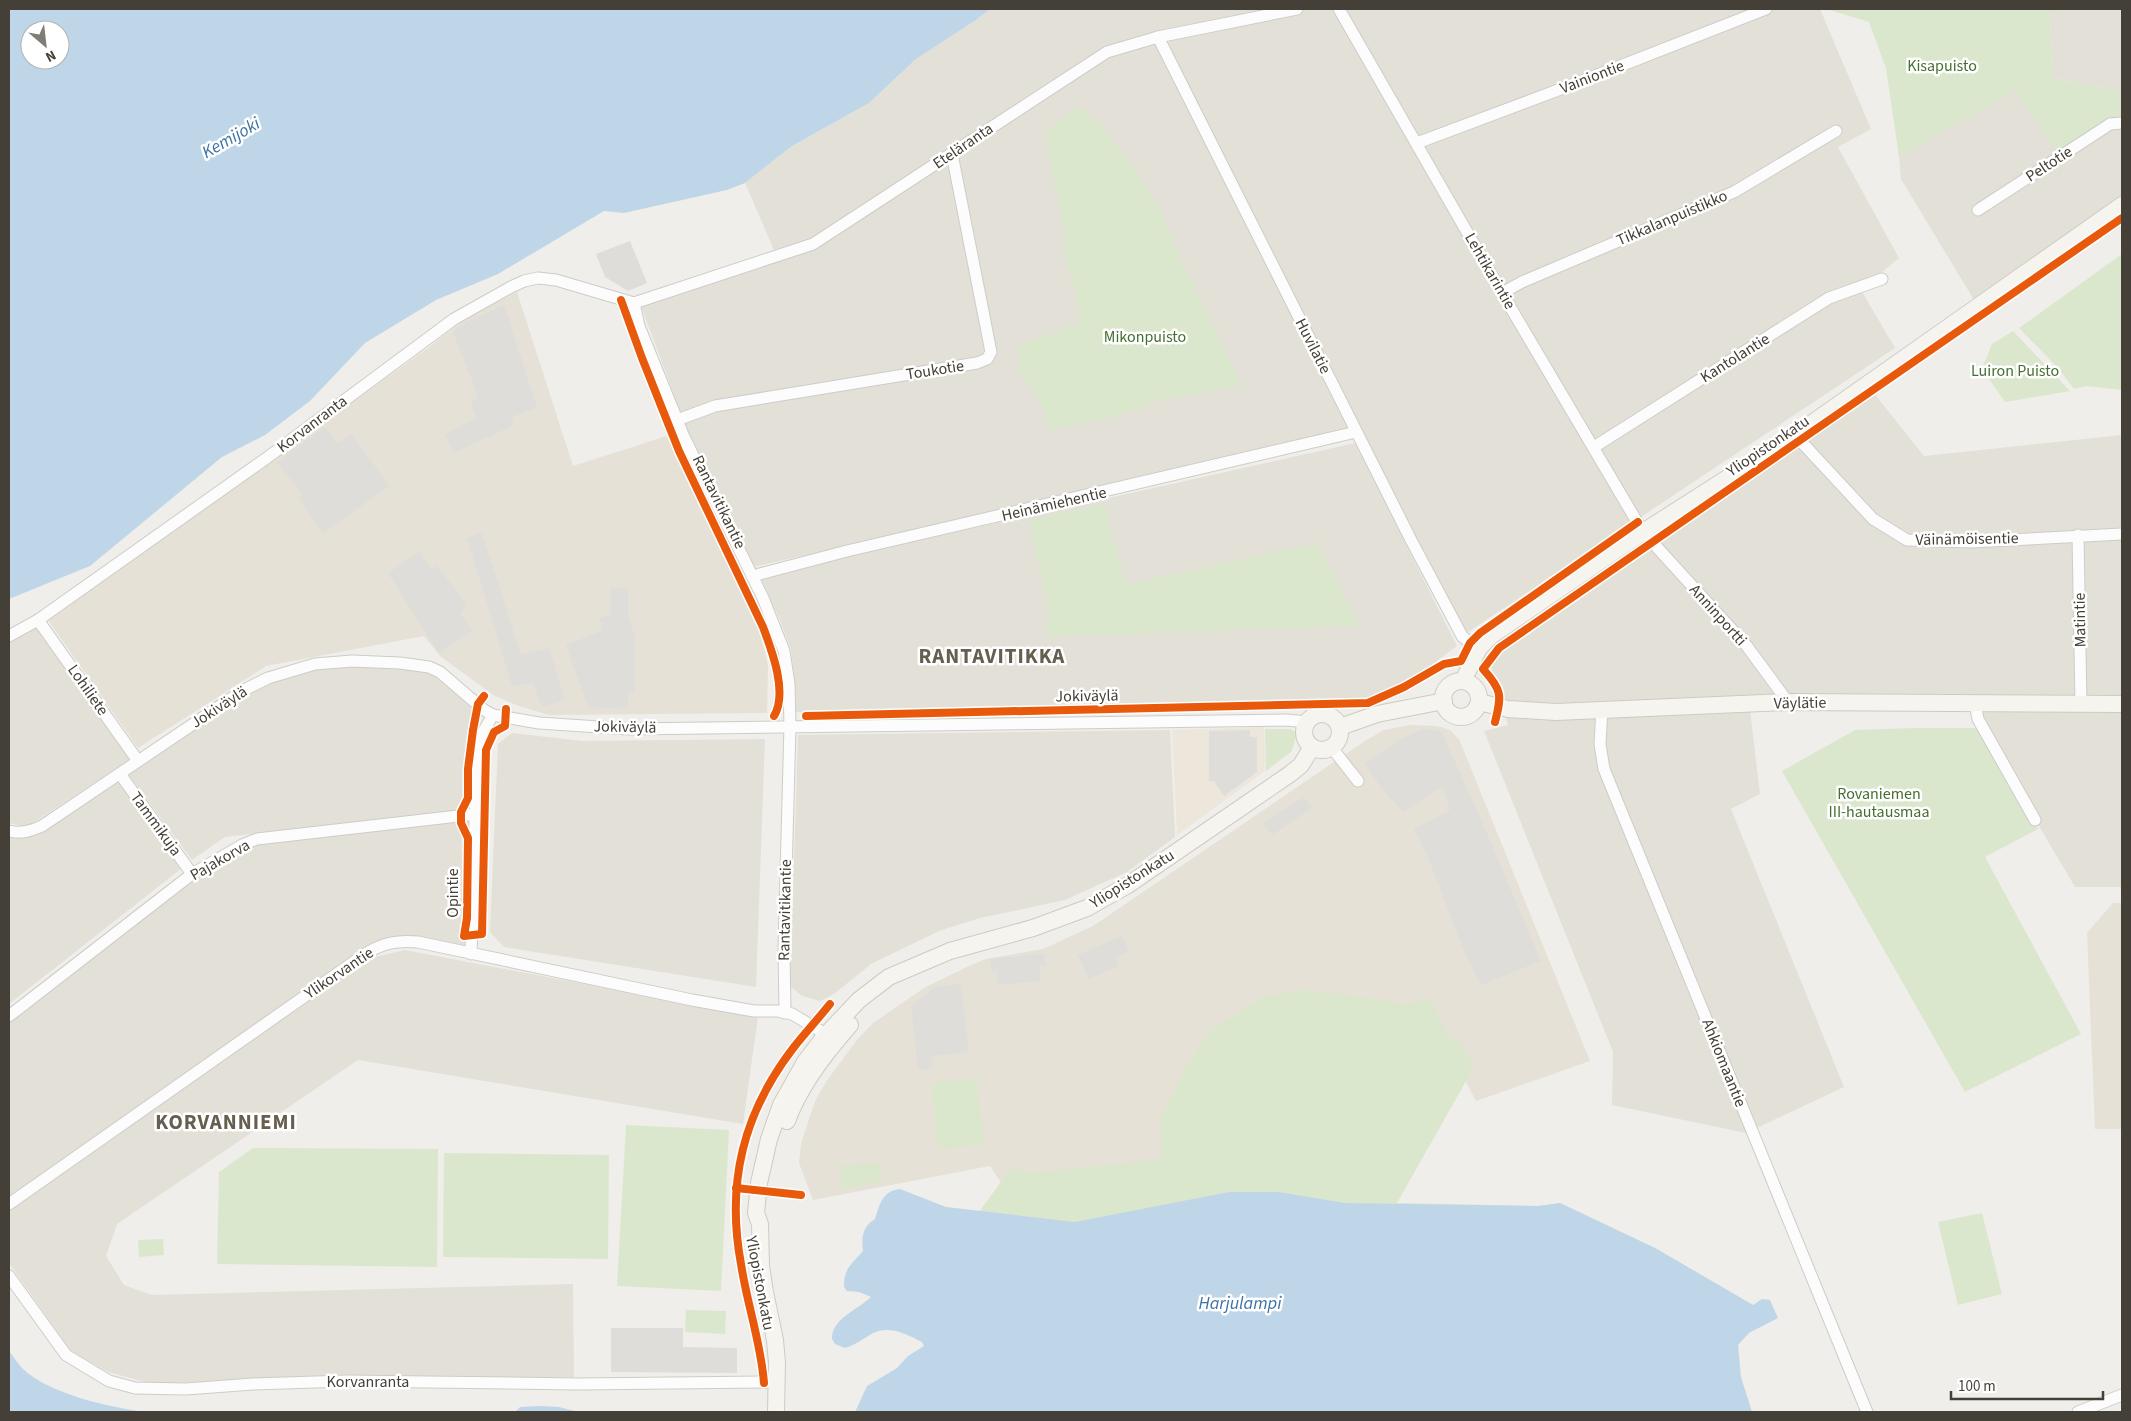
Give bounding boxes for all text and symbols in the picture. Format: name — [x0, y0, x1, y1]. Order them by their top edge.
north arrow — [20, 20, 70, 70]
text: N — [42, 45, 59, 67]
street label: Vainiontie — [1557, 55, 1627, 99]
park label: Kisapuisto — [1907, 55, 1977, 77]
water label: Kemijoki — [197, 111, 265, 165]
street label: Eteläranta — [928, 118, 998, 174]
street label: Peltotie — [2021, 141, 2077, 187]
street label: Tikkalanpuistikko — [1613, 185, 1731, 251]
street label: Lehtikarintie — [1459, 229, 1521, 313]
street label: Huvilatie — [1290, 314, 1336, 378]
park label: Mikonpuisto — [1104, 326, 1186, 348]
street label: Kantolantie — [1696, 328, 1774, 388]
street label: Toukotie — [905, 355, 966, 385]
park label: Luiron Puisto — [1971, 360, 2059, 382]
street label: Korvanranta — [272, 390, 352, 458]
street label: Yliopistonkatu — [1721, 410, 1814, 482]
street label: Rantavitikantie — [687, 452, 751, 553]
street label: Heinämiehentie — [999, 481, 1109, 527]
street label: Väinämöisentie — [1915, 527, 2019, 551]
street label: Anninportti — [1684, 579, 1752, 651]
street label: Matintie — [2069, 592, 2091, 648]
district label: RANTAVITIKKA — [919, 641, 1065, 671]
street label: Lohiliete — [62, 660, 114, 720]
street label: Jokiväylä — [187, 681, 251, 733]
street label: Jokiväylä — [1055, 684, 1119, 708]
street label: Väylätie — [1773, 692, 1827, 714]
street label: Jokiväylä — [593, 715, 657, 739]
park label: Rovaniemen III-hautausmaa — [1828, 783, 1930, 823]
street label: Tammikuja — [125, 787, 187, 861]
street label: Pajakorva — [186, 834, 254, 886]
street label: Yliopistonkatu — [1085, 844, 1178, 914]
street label: Rantavitikantie — [773, 859, 797, 961]
street label: Opintie — [442, 868, 464, 918]
street label: Ylikorvantie — [299, 942, 378, 1005]
street label: Ahkiomaantie — [1696, 1016, 1752, 1110]
district label: KORVANNIEMI — [155, 1107, 297, 1137]
street label: Yliopistonkatu — [740, 1233, 780, 1332]
water label: Harjulampi — [1199, 1291, 1282, 1316]
scale bar — [1951, 1368, 2104, 1400]
street label: Korvanranta — [327, 1371, 409, 1393]
text: 100 m — [1958, 1376, 1996, 1397]

